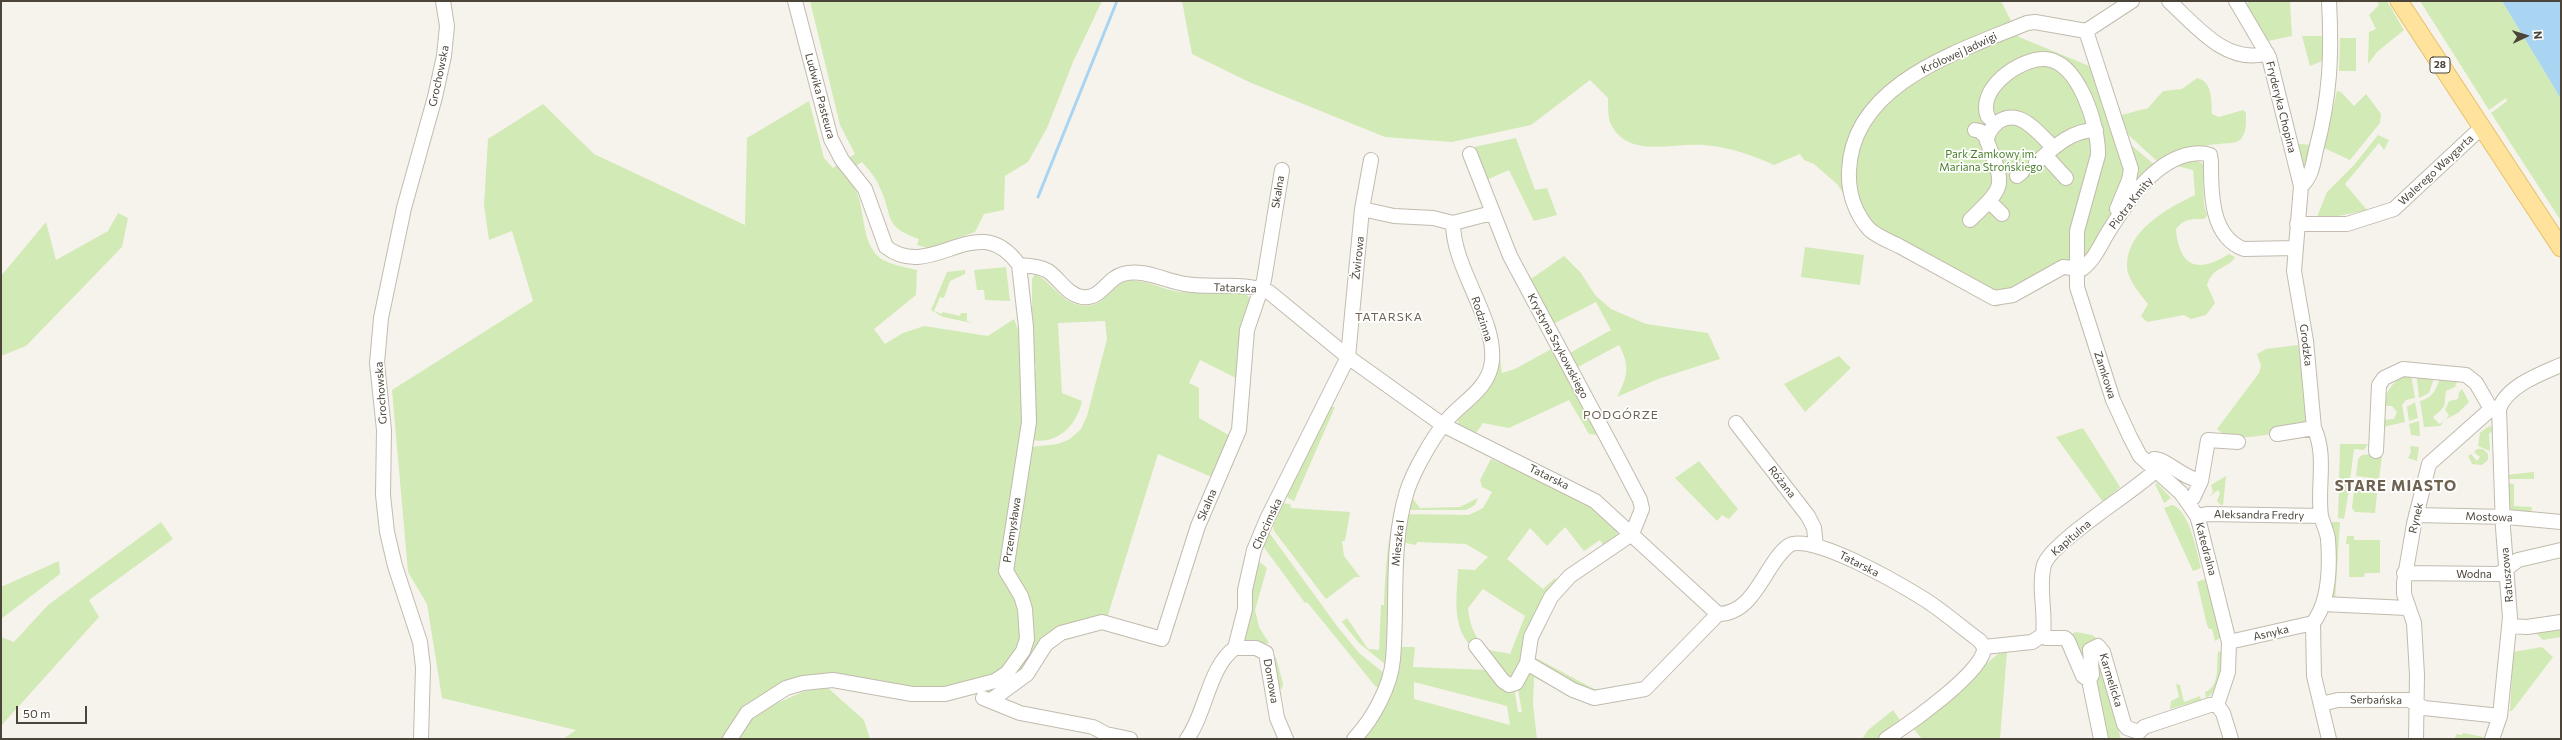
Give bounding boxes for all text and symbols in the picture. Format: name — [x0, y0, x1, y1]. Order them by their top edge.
north arrow — [2506, 16, 2546, 56]
street label: Królowej Jadwigi — [1919, 30, 1999, 76]
text: N — [2532, 31, 2545, 40]
street label: Grochowska — [426, 44, 452, 108]
street label: Ludwika Pasteura — [802, 52, 838, 140]
road number: 28 — [2430, 57, 2450, 73]
street label: Fryderyka Chopina — [2263, 60, 2299, 154]
street label: Walerego Waygarta — [2396, 132, 2476, 208]
park label: Park Zamkowy im. Mariana Strońskiego — [1939, 147, 2043, 173]
street label: Piotra Kmity — [2106, 174, 2156, 232]
street label: Skalna — [1269, 175, 1287, 209]
street label: Żwirowa — [1349, 236, 1367, 280]
street label: Tatarska — [1213, 281, 1257, 295]
street label: Krystyna Szykowskiego — [1525, 291, 1591, 401]
street label: Rodzinna — [1469, 295, 1495, 343]
district label: TATARSKA — [1355, 310, 1423, 324]
street label: Grodzka — [2297, 323, 2315, 367]
street label: Zamkowa — [2091, 350, 2119, 400]
street label: Grochowska — [372, 361, 390, 425]
district label: PODGÓRZE — [1583, 408, 1659, 422]
street label: Tatarska — [1527, 462, 1571, 492]
street label: Różana — [1765, 463, 1799, 501]
district label: STARE MIASTO — [2335, 477, 2457, 495]
street label: Skalna — [1194, 487, 1220, 523]
street label: Przemysława — [1000, 496, 1024, 564]
street label: Chocimska — [1249, 496, 1285, 552]
street label: Rynek — [2406, 501, 2426, 535]
street label: Aleksandra Fredry — [2214, 508, 2304, 522]
street label: Mostowa — [2465, 510, 2513, 524]
street label: Kapitulna — [2049, 517, 2093, 559]
street label: Mieszka I — [1389, 519, 1407, 567]
street label: Katedralna — [2193, 521, 2219, 577]
street label: Ratuszowa — [2498, 547, 2516, 603]
street label: Tatarska — [1837, 548, 1881, 580]
street label: Wodna — [2456, 567, 2492, 581]
street label: Asnyka — [2252, 622, 2290, 644]
street label: Karmelicka — [2097, 651, 2125, 709]
street label: Domowa — [1261, 658, 1281, 704]
street label: Serbańska — [2350, 693, 2402, 707]
scale bar — [18, 698, 89, 724]
text: 50 m — [23, 706, 51, 720]

